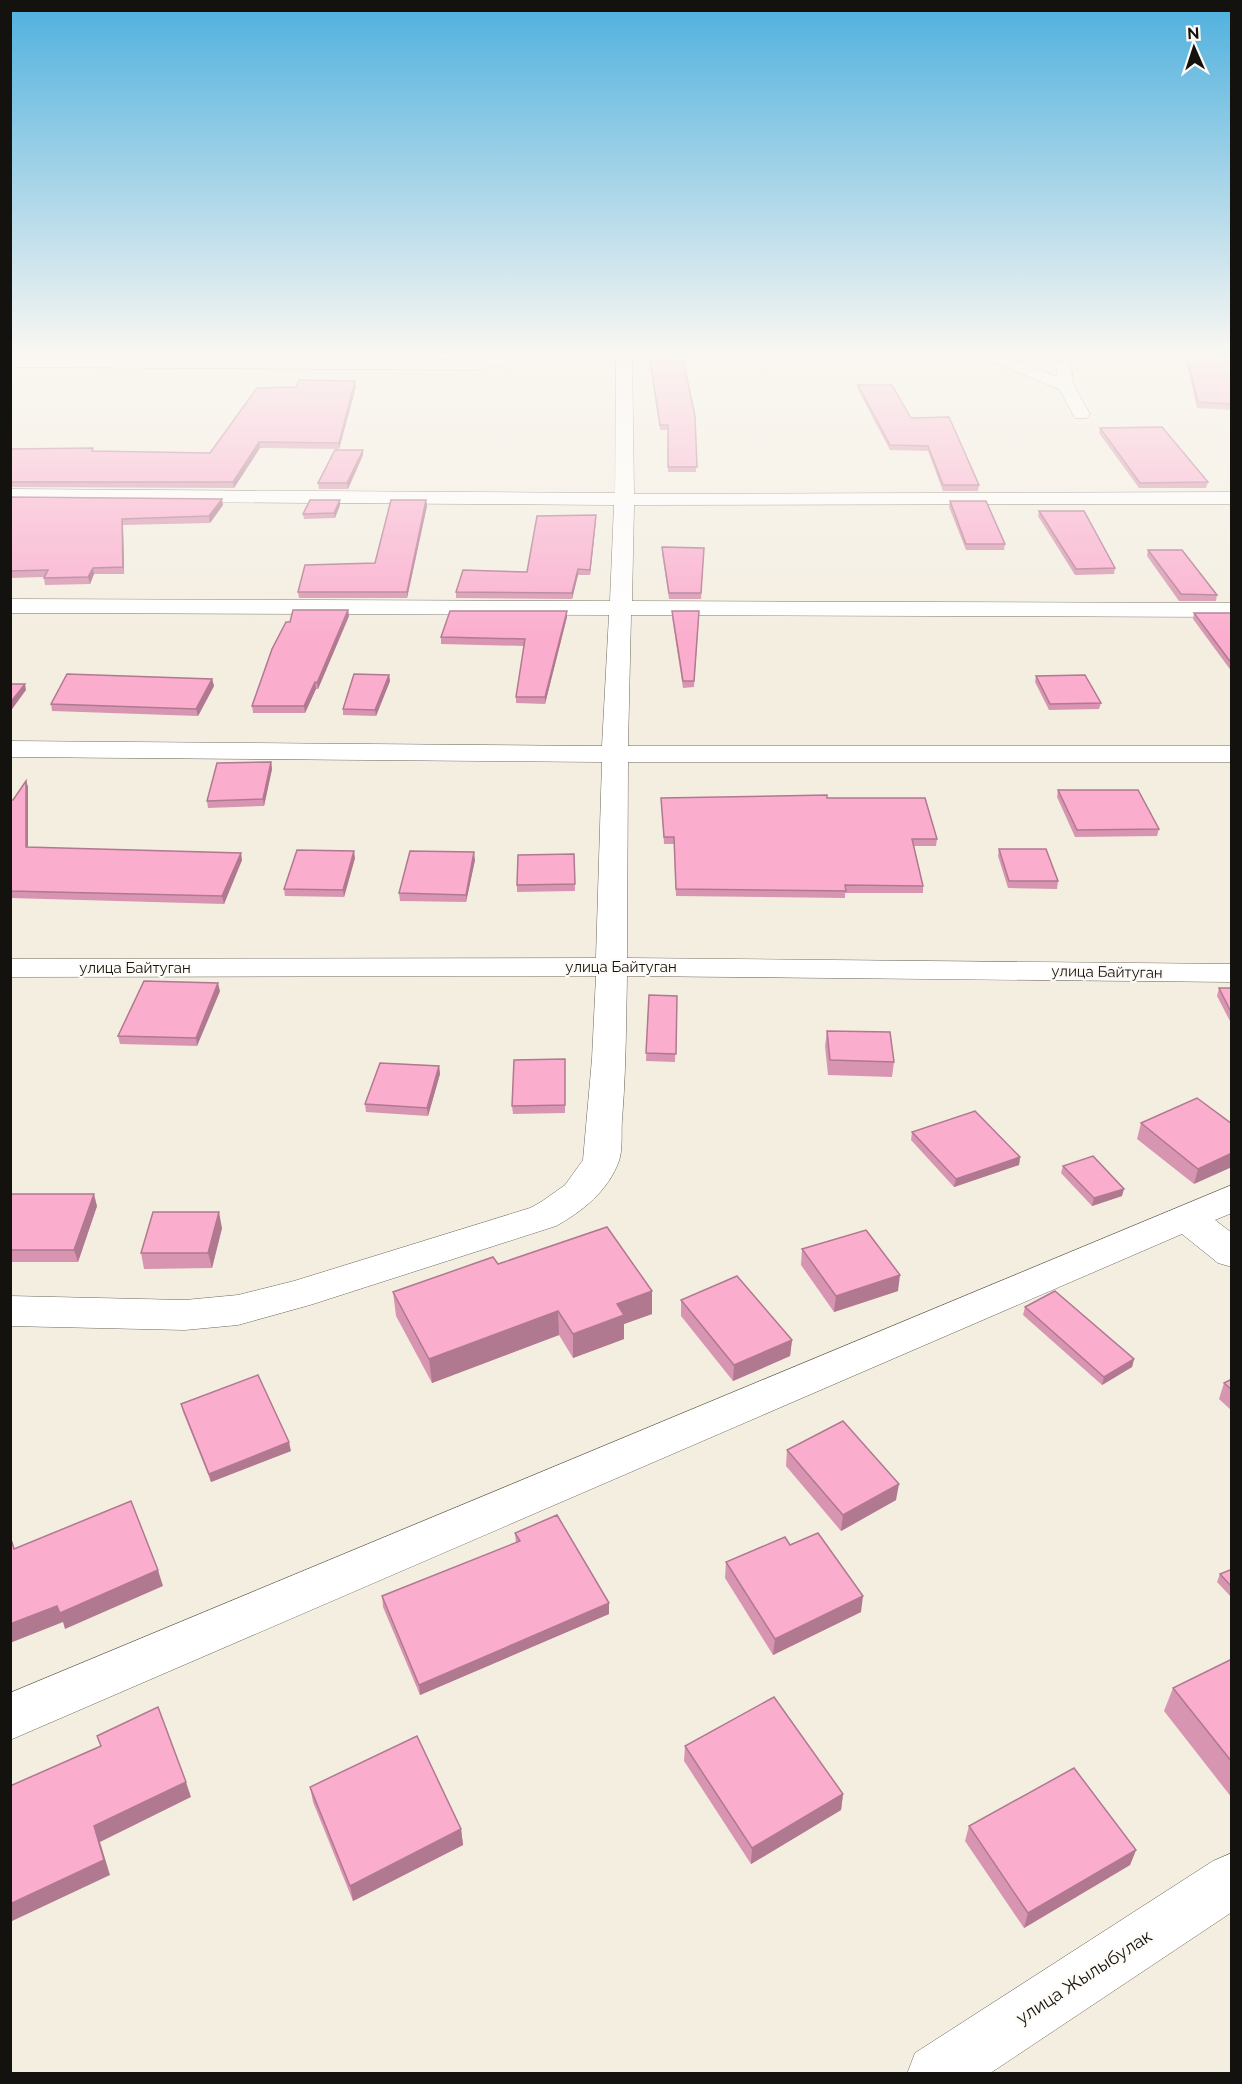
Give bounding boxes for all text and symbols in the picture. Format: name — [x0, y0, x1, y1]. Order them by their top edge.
north arrow — [1164, 18, 1224, 78]
text: N — [1187, 24, 1200, 43]
street label: улица Байтуган — [565, 958, 677, 976]
street label: улица Байтуган — [79, 959, 191, 977]
street label: улица Байтуган — [1051, 962, 1163, 982]
street label: улица Жылыбулак — [1012, 1925, 1156, 2028]

